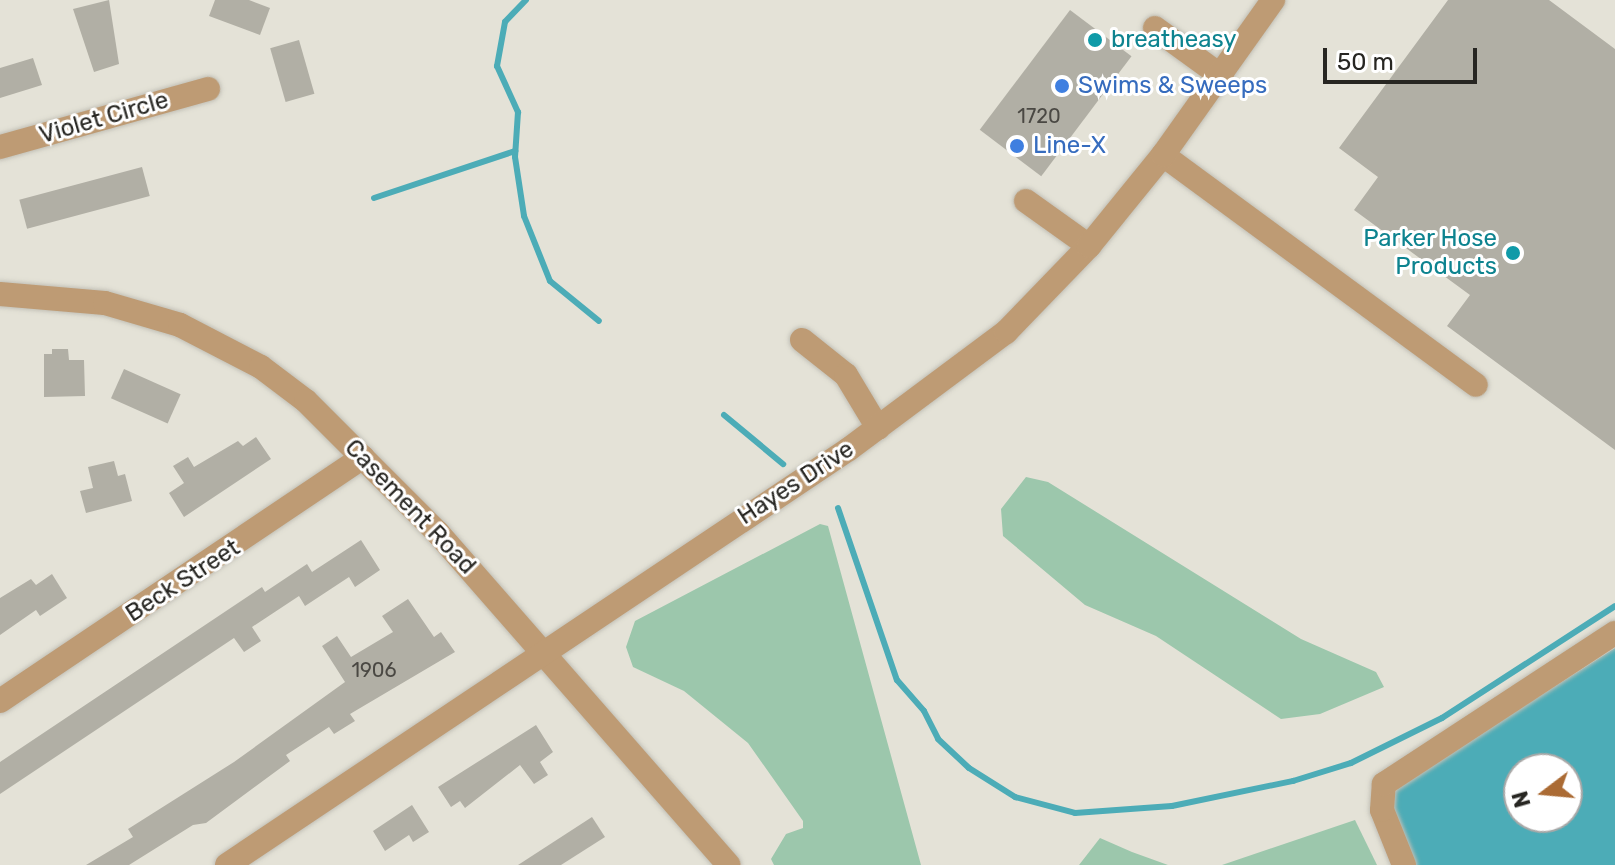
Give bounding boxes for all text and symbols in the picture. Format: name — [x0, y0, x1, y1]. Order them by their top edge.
place label: breatheasy — [1111, 26, 1236, 54]
marker: breatheasy — [1086, 31, 1104, 49]
scale bar — [1327, 32, 1481, 82]
text: 50 m — [1337, 48, 1394, 76]
place label: Swims & Sweeps — [1078, 72, 1267, 100]
marker: Swims & Sweeps — [1053, 77, 1071, 95]
street label: Violet Circle — [36, 86, 172, 150]
house number: 1720 — [1017, 104, 1061, 128]
place label: Line-X — [1033, 132, 1106, 160]
marker: Line-X — [1008, 137, 1026, 155]
place label: Parker Hose Products — [1363, 225, 1497, 281]
marker: Parker Hose Products — [1504, 244, 1522, 262]
street label: Casement Road — [338, 434, 482, 580]
street label: Hayes Drive — [733, 435, 859, 531]
street label: Beck Street — [120, 533, 246, 629]
house number: 1906 — [351, 658, 397, 682]
north arrow — [1503, 753, 1583, 833]
text: N — [1506, 788, 1537, 811]

